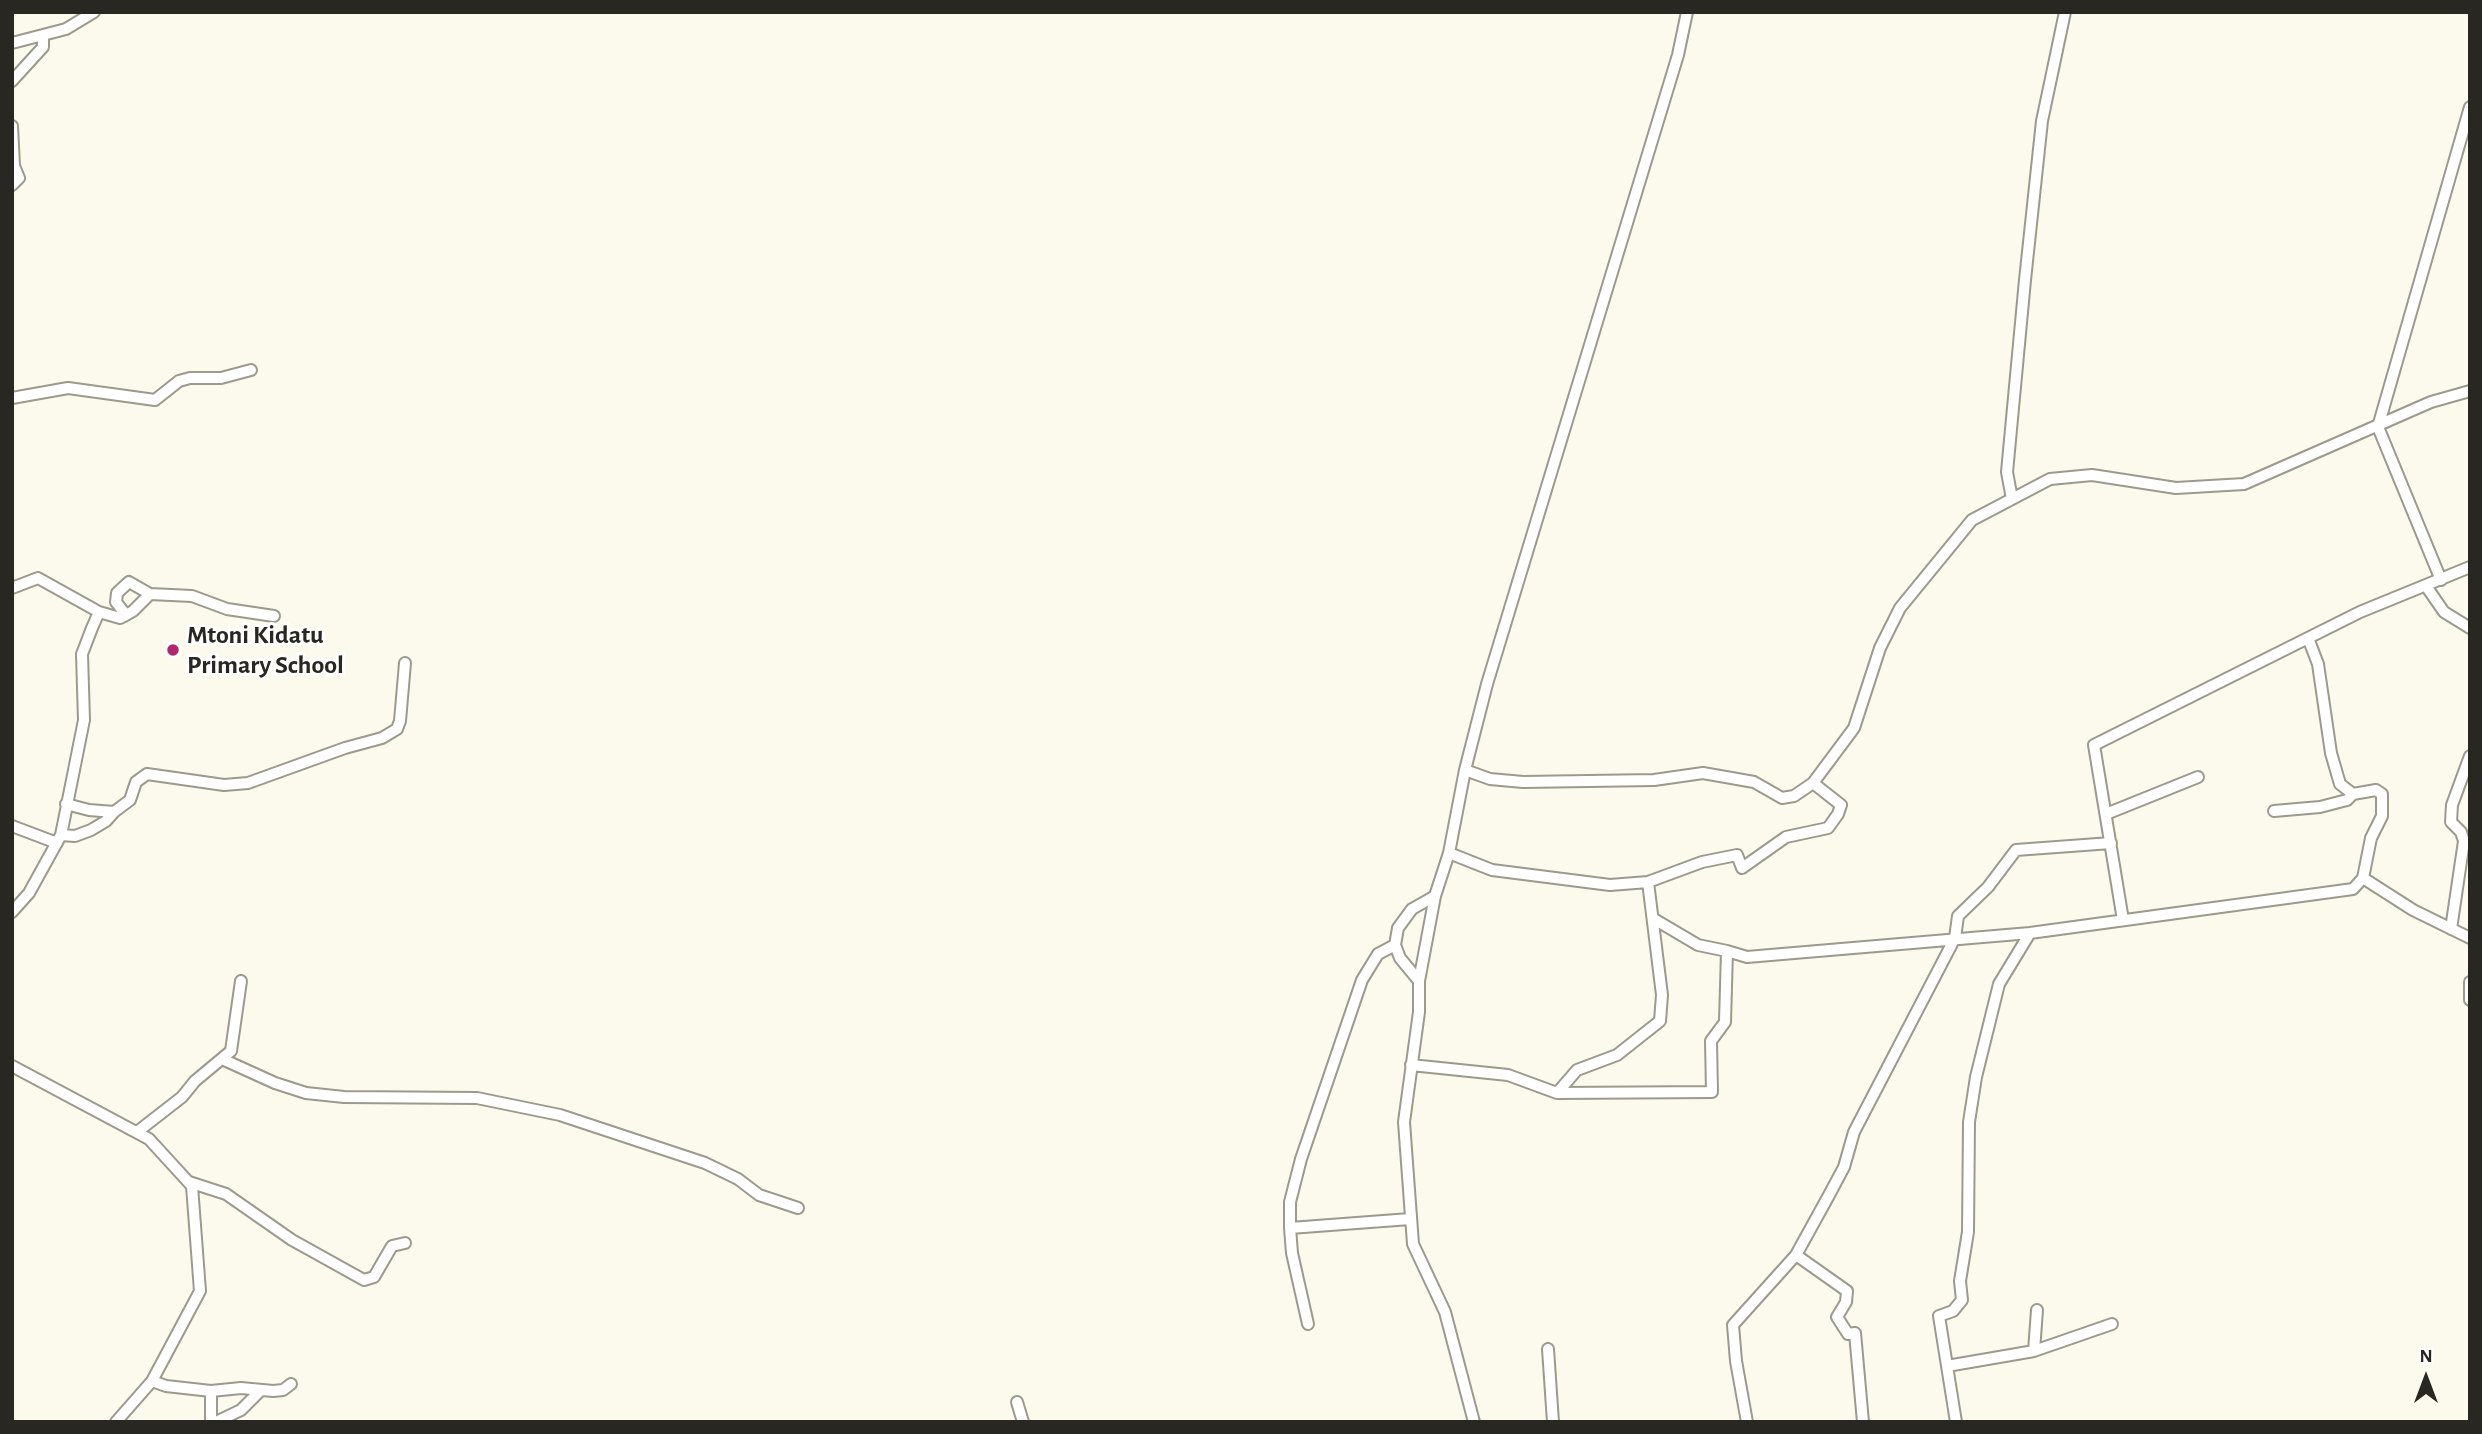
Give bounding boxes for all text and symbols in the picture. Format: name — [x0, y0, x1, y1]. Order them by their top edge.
place label: Mtoni Kidatu Primary School — [187, 619, 344, 680]
marker: Mtoni Kidatu Primary School — [165, 642, 181, 658]
north arrow — [2391, 1343, 2461, 1413]
text: N — [2419, 1347, 2433, 1366]

